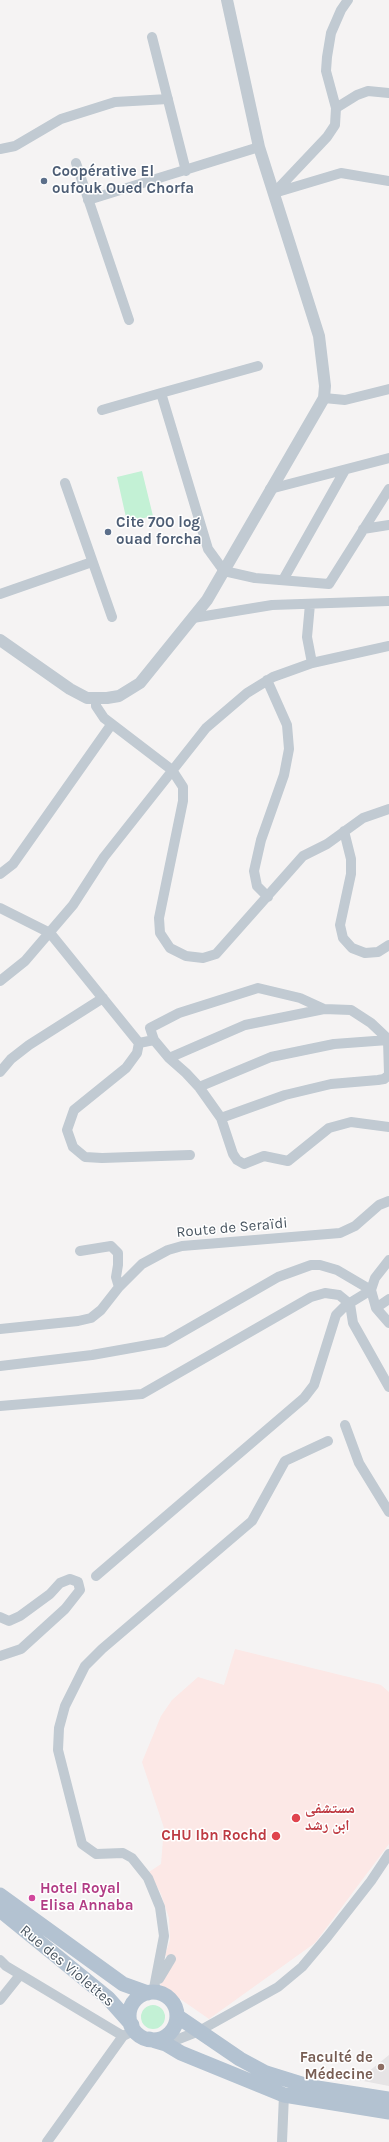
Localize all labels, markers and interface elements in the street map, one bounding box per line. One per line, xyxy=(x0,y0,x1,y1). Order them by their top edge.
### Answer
place label: Coopérative El oufouk Oued Chorfa xyxy=(52,163,194,198)
marker: Coopérative El oufouk Oued Chorfa xyxy=(39,176,49,186)
place label: Cite 700 log ouad forcha xyxy=(116,514,202,549)
marker: Cite 700 log ouad forcha xyxy=(103,527,113,537)
street label: Route de Seraïdi xyxy=(176,1214,288,1242)
place label: مستشفى ابن رشد xyxy=(305,1800,355,1835)
marker: مستشفى ابن رشد xyxy=(290,1812,302,1824)
place label: CHU Ibn Rochd xyxy=(161,1827,267,1845)
marker: CHU Ibn Rochd xyxy=(270,1830,282,1842)
place label: Hotel Royal Elisa Annaba xyxy=(40,1880,134,1915)
marker: Hotel Royal Elisa Annaba xyxy=(27,1893,37,1903)
street label: Rue des Violettes xyxy=(16,1921,118,2011)
place label: Faculté de Médecine xyxy=(300,2049,373,2084)
marker: Faculté de Médecine xyxy=(376,2062,386,2072)

